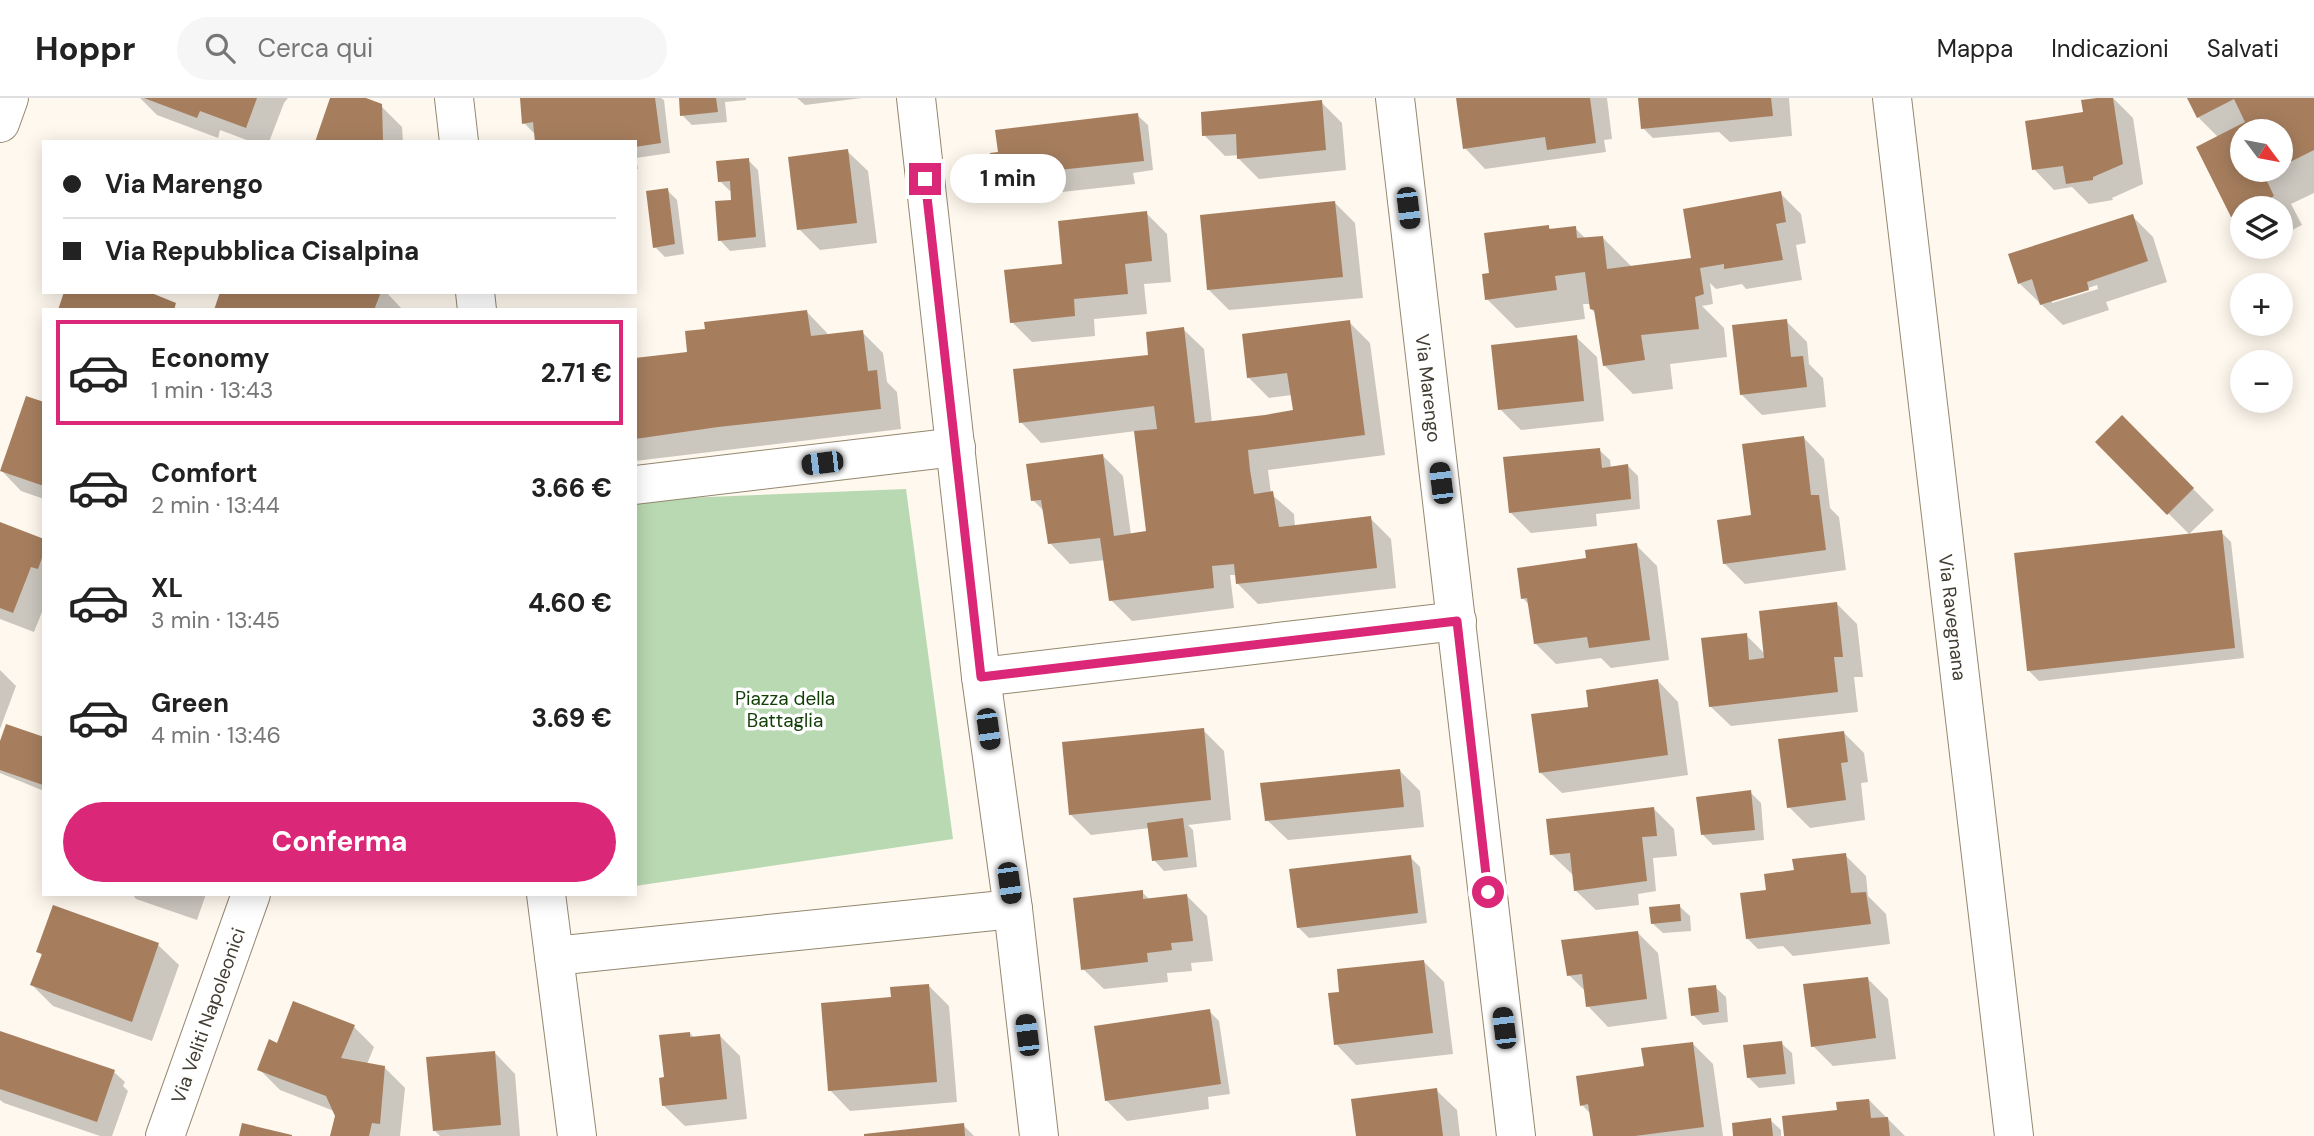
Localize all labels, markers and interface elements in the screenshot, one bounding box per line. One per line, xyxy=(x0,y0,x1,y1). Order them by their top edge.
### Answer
search box xyxy=(177,17,667,80)
text: Hoppr xyxy=(35,27,135,70)
icon: search xyxy=(201,29,239,67)
text: Cerca qui xyxy=(257,31,373,65)
text: Mappa xyxy=(1937,33,2013,64)
text: Indicazioni xyxy=(2051,33,2169,64)
text: Salvati xyxy=(2207,33,2279,64)
north arrow xyxy=(2230,119,2292,182)
map controls xyxy=(2230,119,2293,413)
callout: 1 min xyxy=(950,154,1065,204)
route end xyxy=(909,163,941,195)
text: 1 min xyxy=(980,163,1036,193)
text: Via Marengo xyxy=(105,167,263,201)
car xyxy=(1396,186,1421,230)
button: layers xyxy=(2230,196,2293,259)
text: Via Repubblica Cisalpina xyxy=(105,234,419,268)
button: + xyxy=(2230,273,2293,336)
street label: Via Marengo xyxy=(1410,333,1447,444)
icon: car xyxy=(67,341,130,404)
text: Economy xyxy=(151,341,269,375)
button: − xyxy=(2230,350,2293,413)
text: 2.71 € xyxy=(541,356,612,390)
text: 1 min · 13:43 xyxy=(151,375,273,405)
car xyxy=(800,450,845,476)
icon: car xyxy=(67,456,130,519)
text: Comfort xyxy=(151,456,257,490)
car xyxy=(1429,461,1454,505)
text: 3.66 € xyxy=(531,471,612,505)
text: 2 min · 13:44 xyxy=(151,490,280,520)
street label: Via Ravegnana xyxy=(1933,553,1972,682)
icon: car xyxy=(67,571,130,634)
text: XL xyxy=(151,571,183,605)
text: 4.60 € xyxy=(528,586,612,620)
text: 3 min · 13:45 xyxy=(151,605,280,635)
icon: car xyxy=(67,686,130,749)
text: Green xyxy=(151,686,229,720)
park label: Piazza della Battaglia xyxy=(735,686,835,733)
text: 3.69 € xyxy=(531,701,612,735)
car xyxy=(975,707,1002,751)
text: 4 min · 13:46 xyxy=(151,720,281,750)
button: Conferma xyxy=(63,802,616,882)
car xyxy=(996,861,1023,905)
route start xyxy=(1472,876,1504,908)
street label: Via Veliti Napoleonici xyxy=(166,924,251,1107)
car xyxy=(1492,1006,1517,1050)
car xyxy=(1015,1013,1040,1057)

